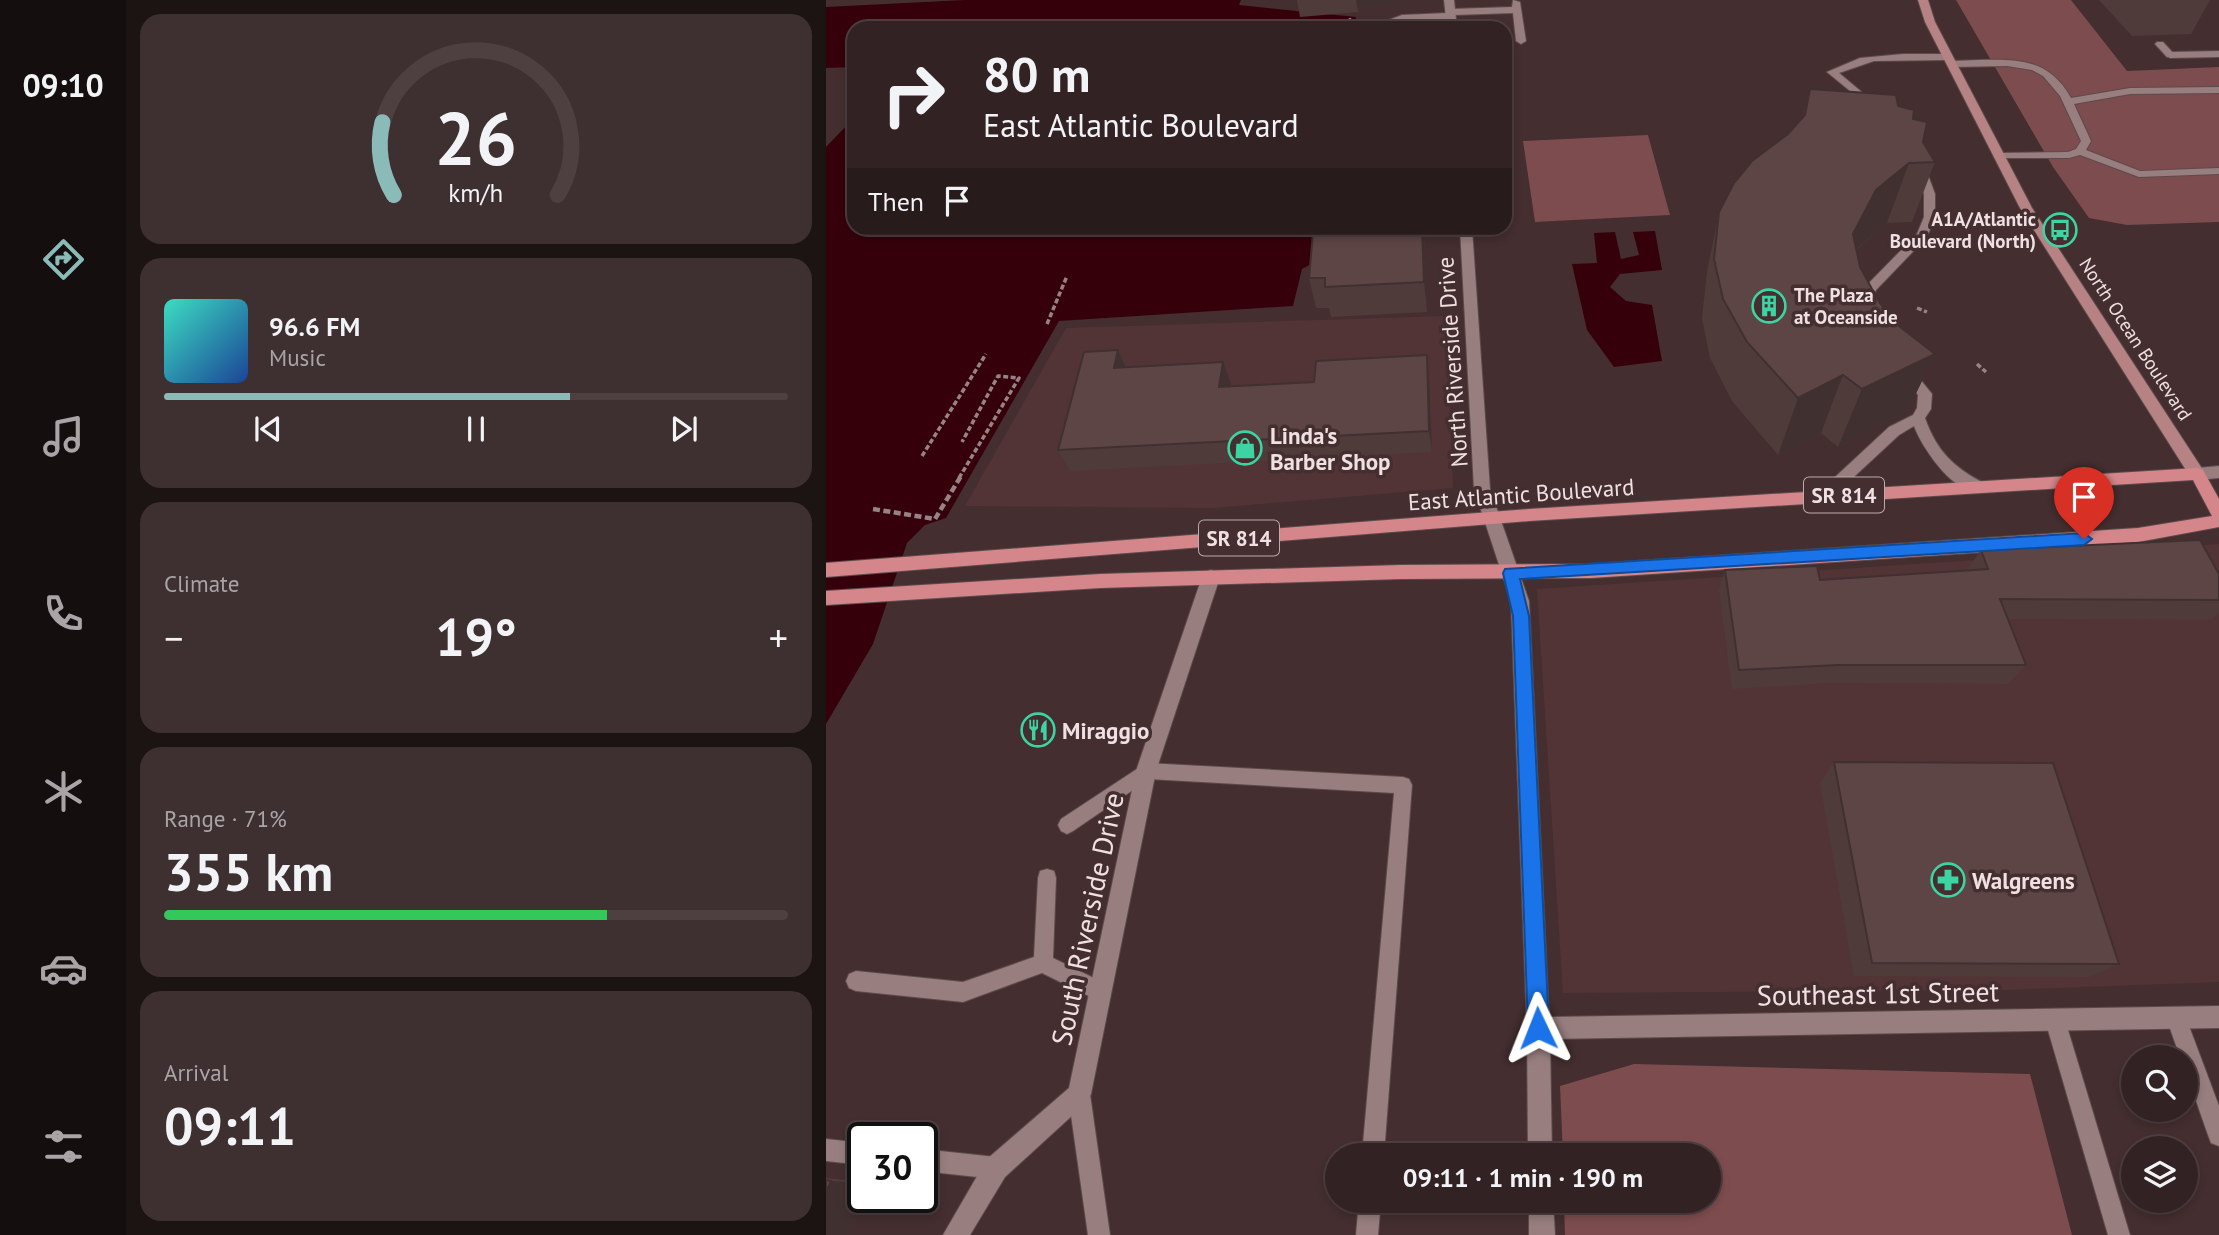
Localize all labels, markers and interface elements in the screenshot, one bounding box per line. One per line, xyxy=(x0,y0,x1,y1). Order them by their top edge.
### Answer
text: 80 m xyxy=(983,42,1090,106)
icon: right xyxy=(868,49,959,140)
text: 09:10 xyxy=(22,64,104,106)
text: 26 xyxy=(435,91,517,185)
text: East Atlantic Boulevard xyxy=(983,104,1299,146)
text: km/h xyxy=(449,177,503,209)
icon: arrive xyxy=(938,182,976,220)
text: Then xyxy=(868,185,924,218)
place label: A1A/Atlantic Boulevard (North) xyxy=(1890,207,2036,253)
bus stop icon: A1A/Atlantic Boulevard (North) xyxy=(2041,211,2079,249)
icon: directions xyxy=(39,235,88,284)
street label: North Ocean Boulevard xyxy=(2074,253,2198,425)
street label: North Riverside Drive xyxy=(1430,256,1474,468)
place label: The Plaza at Oceanside xyxy=(1794,283,1898,329)
building icon: The Plaza at Oceanside xyxy=(1750,287,1788,325)
text: 96.6 FM xyxy=(269,310,360,343)
text: Music xyxy=(269,343,326,372)
icon: previous xyxy=(249,410,287,448)
icon: pause xyxy=(457,410,495,448)
icon: next xyxy=(665,410,703,448)
icon: music xyxy=(39,412,88,461)
place label: Linda's Barber Shop xyxy=(1270,421,1390,476)
shop icon: Linda's Barber Shop xyxy=(1226,429,1264,467)
pin xyxy=(2054,467,2114,539)
street label: East Atlantic Boulevard xyxy=(1407,472,1635,516)
road number: SR 814 xyxy=(1804,477,1884,512)
icon: arrive xyxy=(2065,478,2103,516)
road number: SR 814 xyxy=(1199,520,1279,556)
text: Climate xyxy=(164,569,239,598)
icon: phone xyxy=(39,589,88,638)
text: 19° xyxy=(435,603,517,670)
text: − xyxy=(164,613,183,662)
text: + xyxy=(769,613,788,662)
restaurant icon: Miraggio xyxy=(1019,711,1057,749)
place label: Miraggio xyxy=(1062,716,1149,745)
icon: climate xyxy=(39,767,88,816)
street label: South Riverside Drive xyxy=(1042,789,1132,1049)
text: Range · 71% xyxy=(164,804,287,833)
text: 355 km xyxy=(164,838,333,905)
pharmacy icon: Walgreens xyxy=(1929,861,1967,899)
place label: Walgreens xyxy=(1972,866,2075,895)
icon: car xyxy=(39,944,88,993)
street label: Southeast 1st Street xyxy=(1757,972,2000,1014)
position arrow xyxy=(1501,991,1575,1065)
map controls xyxy=(2121,1045,2198,1213)
button: search xyxy=(2121,1045,2198,1122)
text: Arrival xyxy=(164,1058,228,1087)
text: 09:11 xyxy=(164,1092,296,1159)
icon: filters xyxy=(39,1122,88,1171)
speed limit sign: 30 xyxy=(847,1122,938,1213)
button: layers xyxy=(2121,1136,2198,1213)
text: 09:11 · 1 min · 190 m xyxy=(1403,1161,1643,1194)

